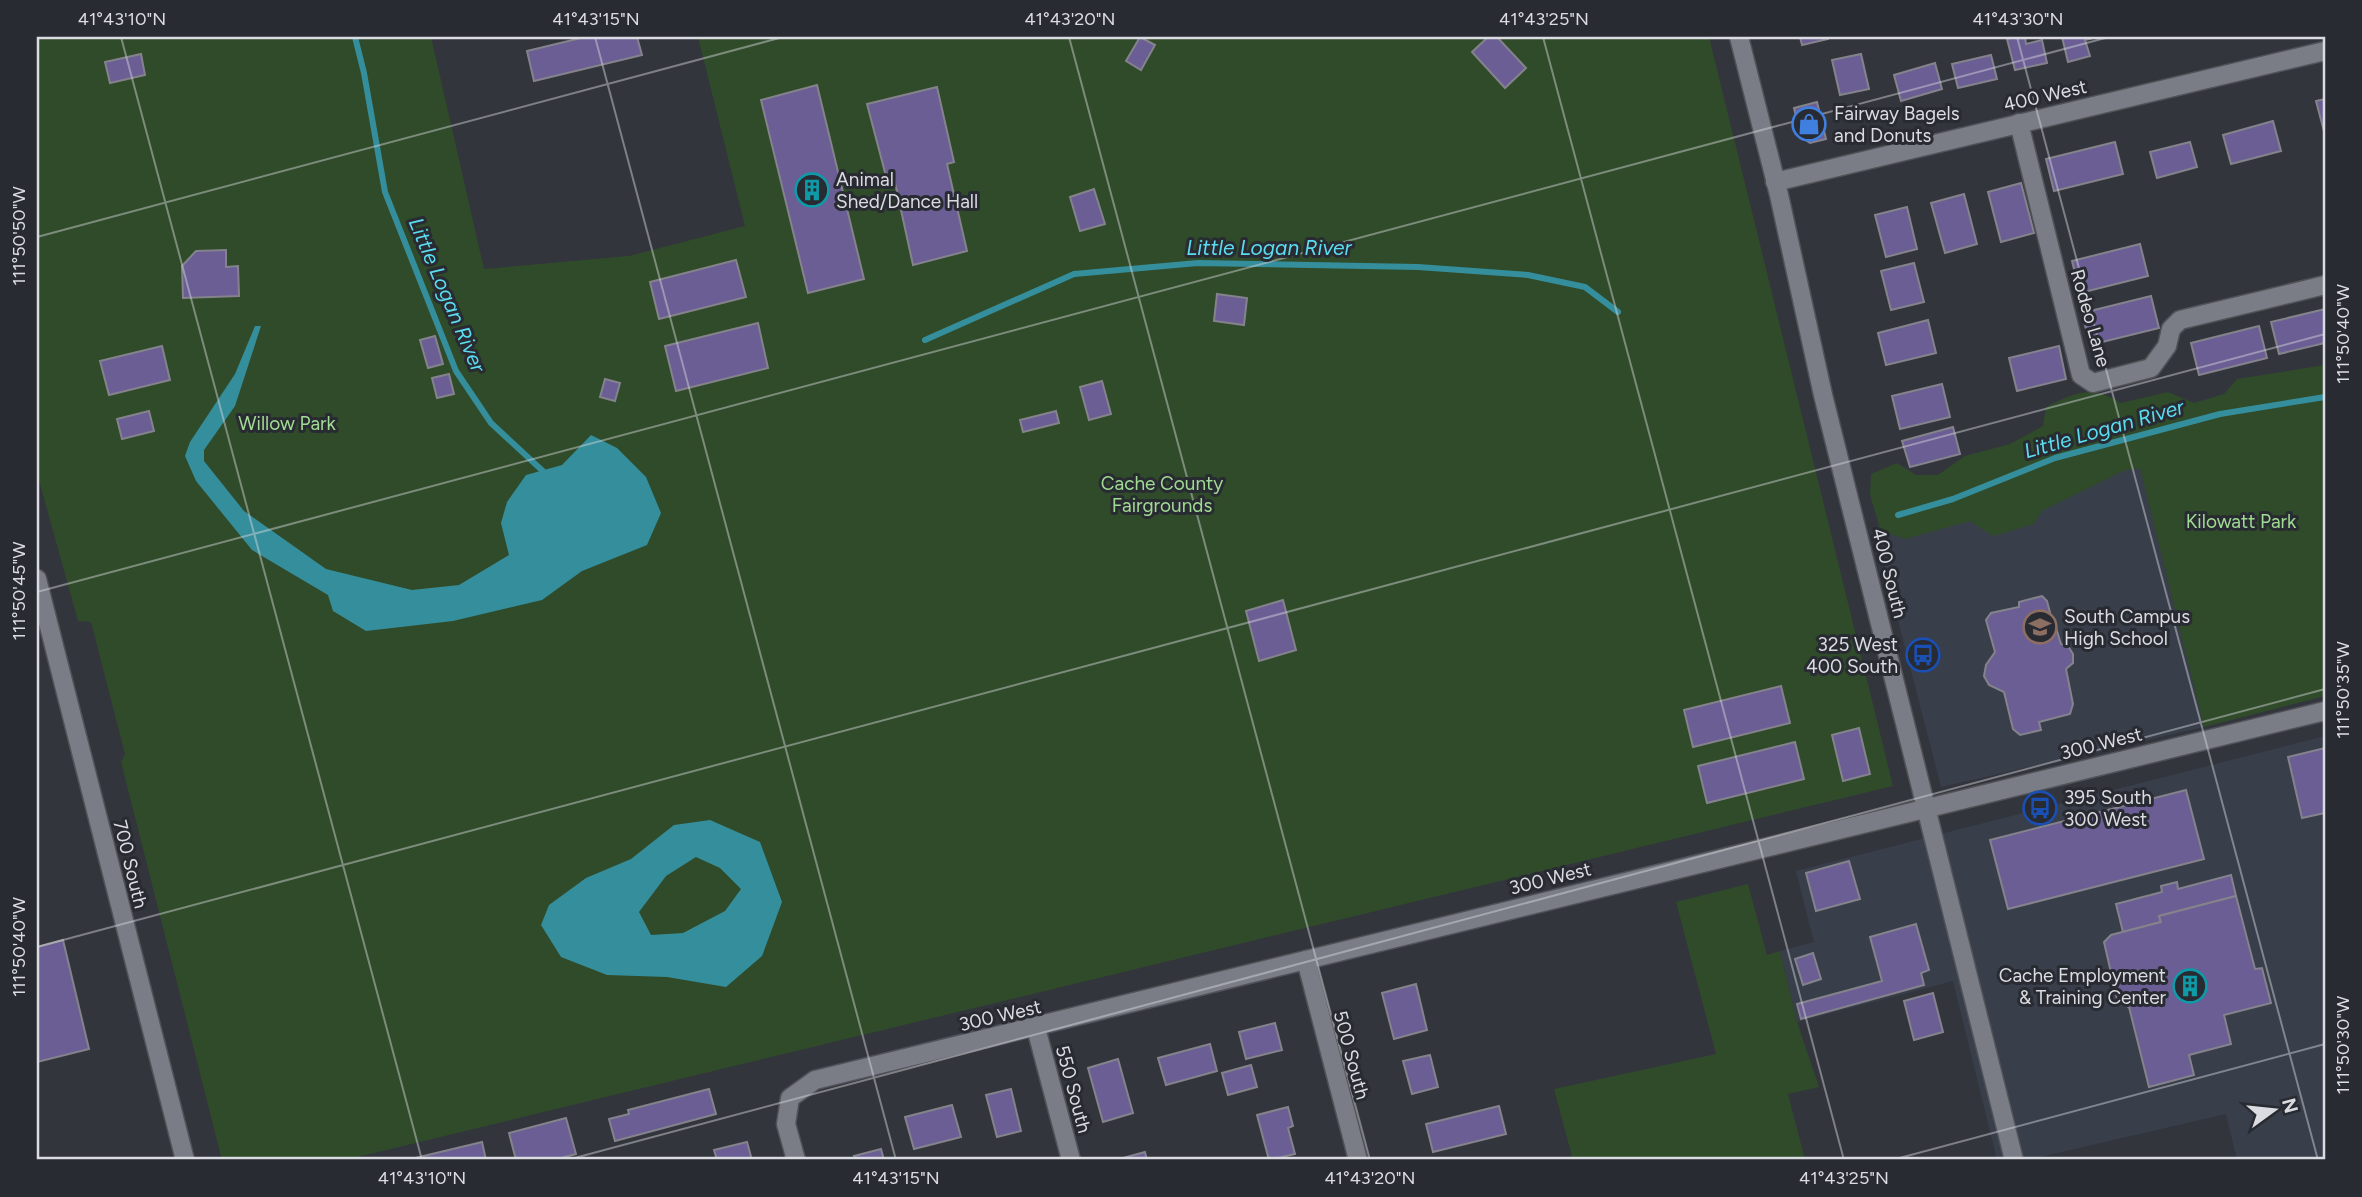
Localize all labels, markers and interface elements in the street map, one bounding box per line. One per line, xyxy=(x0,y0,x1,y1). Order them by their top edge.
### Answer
text: 41°43'10"N xyxy=(78,8,166,30)
text: 41°43'15"N xyxy=(552,8,640,30)
text: 41°43'20"N xyxy=(1024,8,1116,30)
text: 41°43'25"N xyxy=(1499,8,1589,30)
text: 41°43'30"N xyxy=(1973,8,2063,30)
street label: 400 West xyxy=(2001,75,2089,116)
place label: Fairway Bagels and Donuts xyxy=(1834,102,1960,147)
shop icon: Fairway Bagels and Donuts xyxy=(1790,105,1828,143)
place label: Animal Shed/Dance Hall xyxy=(836,168,978,213)
building icon: Animal Shed/Dance Hall xyxy=(793,171,831,209)
text: 111°50'50"W xyxy=(8,186,30,286)
water label: Little Logan River xyxy=(404,214,492,377)
water label: Little Logan River xyxy=(1186,235,1353,260)
street label: Rodeo Lane xyxy=(2066,267,2115,370)
text: 111°50'40"W xyxy=(2332,283,2354,384)
water label: Little Logan River xyxy=(2021,393,2188,463)
park label: Willow Park xyxy=(238,412,337,435)
park label: Cache County Fairgrounds xyxy=(1101,472,1223,517)
park label: Kilowatt Park xyxy=(2186,510,2297,533)
street label: 400 South xyxy=(1867,526,1912,621)
text: 111°50'45"W xyxy=(8,541,30,641)
place label: South Campus High School xyxy=(2064,605,2190,650)
school or university icon: South Campus High School xyxy=(2021,608,2059,646)
place label: 325 West 400 South xyxy=(1806,633,1898,678)
bus stop icon: 325 West 400 South xyxy=(1904,636,1942,674)
text: 111°50'35"W xyxy=(2332,640,2354,739)
street label: 300 West xyxy=(2058,722,2144,765)
place label: 395 South 300 West xyxy=(2064,786,2152,831)
bus stop icon: 395 South 300 West xyxy=(2021,789,2059,827)
street label: 700 South xyxy=(108,818,153,911)
street label: 300 West xyxy=(1507,857,1593,900)
text: 111°50'40"W xyxy=(8,896,30,997)
place label: Cache Employment & Training Center xyxy=(1999,964,2167,1009)
building icon: Cache Employment & Training Center xyxy=(2171,967,2209,1005)
street label: 300 West xyxy=(957,995,1043,1036)
text: 111°50'30"W xyxy=(2332,995,2354,1094)
street label: 500 South xyxy=(1329,1008,1374,1102)
street label: 550 South xyxy=(1051,1043,1096,1135)
north arrow xyxy=(2240,1074,2310,1144)
text: N xyxy=(2277,1096,2303,1116)
text: 41°43'10"N xyxy=(378,1167,466,1189)
text: 41°43'15"N xyxy=(852,1167,940,1189)
text: 41°43'20"N xyxy=(1324,1167,1416,1189)
text: 41°43'25"N xyxy=(1799,1167,1889,1189)

